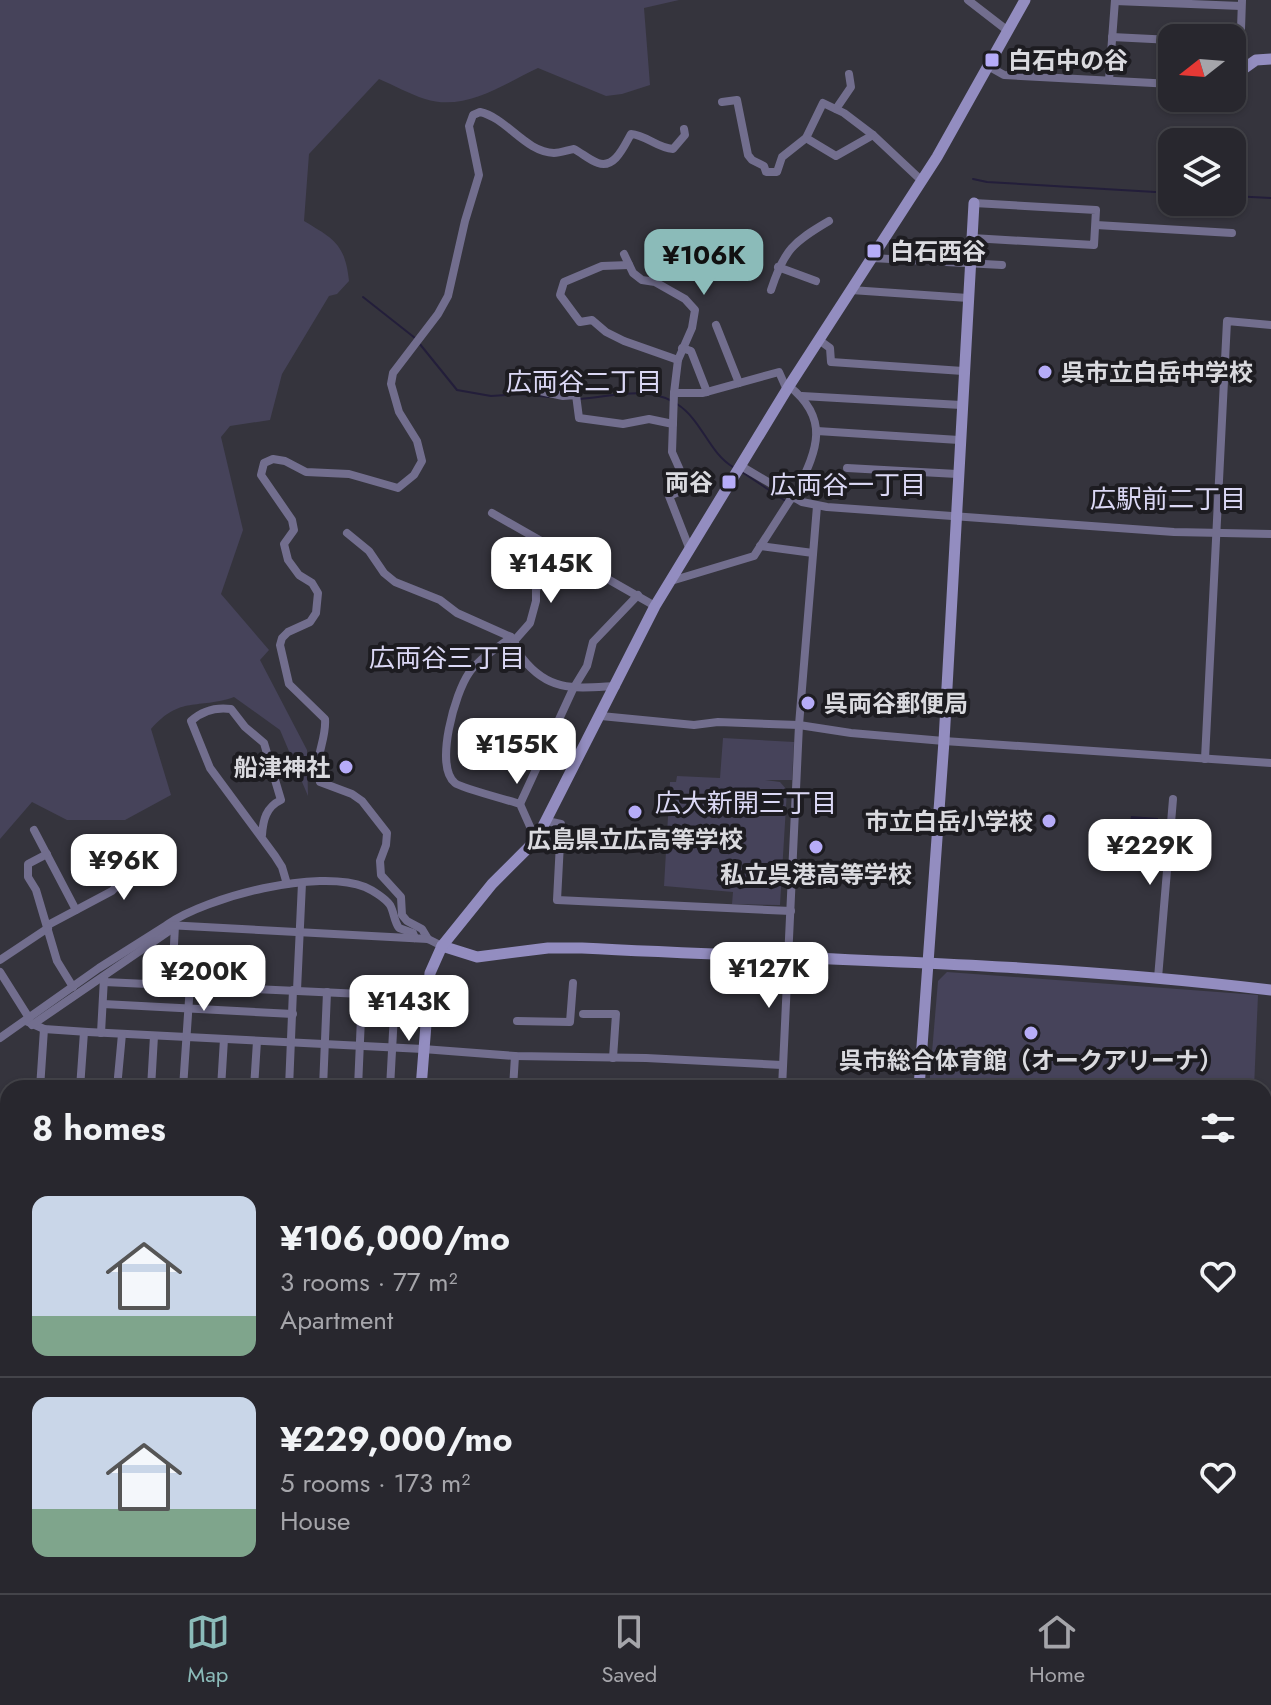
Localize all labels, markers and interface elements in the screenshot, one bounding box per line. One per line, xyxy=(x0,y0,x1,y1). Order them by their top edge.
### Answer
north arrow xyxy=(1158,24,1246,112)
map controls xyxy=(1158,24,1246,216)
place label: 白石中の谷 xyxy=(1008,43,1128,78)
marker: 白石中の谷 xyxy=(983,51,1001,69)
button: layers xyxy=(1158,128,1246,216)
pin: ¥106K xyxy=(648,229,760,297)
place label: 白石西谷 xyxy=(890,234,986,269)
text: ¥106K xyxy=(662,236,746,274)
marker: 白石西谷 xyxy=(865,242,883,260)
place label: 呉市立白岳中学校 xyxy=(1061,355,1253,390)
district label: 広両谷二丁目 xyxy=(506,363,662,401)
marker: 呉市立白岳中学校 xyxy=(1036,363,1054,381)
place label: 両谷 xyxy=(665,465,713,500)
district label: 広両谷一丁目 xyxy=(770,466,926,504)
marker: 両谷 xyxy=(720,473,738,491)
district label: 広駅前二丁目 xyxy=(1090,480,1246,518)
pin: ¥145K xyxy=(495,537,607,605)
text: ¥145K xyxy=(509,544,593,582)
district label: 広両谷三丁目 xyxy=(369,639,525,677)
place label: 呉両谷郵便局 xyxy=(824,686,968,721)
marker: 呉両谷郵便局 xyxy=(799,694,817,712)
pin: ¥155K xyxy=(461,718,573,786)
text: ¥155K xyxy=(476,725,558,763)
place label: 船津神社 xyxy=(234,750,330,785)
marker: 船津神社 xyxy=(337,758,355,776)
district label: 広大新開三丁目 xyxy=(655,784,837,822)
marker: 広島県立広高等学校 xyxy=(626,803,644,821)
place label: 市立白岳小学校 xyxy=(865,804,1033,839)
marker: 市立白岳小学校 xyxy=(1040,812,1058,830)
pin: ¥229K xyxy=(1094,819,1206,887)
place label: 広島県立広高等学校 xyxy=(527,822,743,857)
text: ¥229K xyxy=(1106,826,1194,864)
pin: ¥96K xyxy=(77,834,171,902)
marker: 私立呉港高等学校 xyxy=(807,838,825,856)
text: ¥96K xyxy=(89,841,159,879)
place label: 私立呉港高等学校 xyxy=(720,857,912,892)
pin: ¥127K xyxy=(713,942,825,1010)
pin: ¥200K xyxy=(148,945,260,1013)
text: ¥127K xyxy=(728,949,810,987)
text: ¥200K xyxy=(160,952,248,990)
pin: ¥143K xyxy=(353,975,465,1043)
text: ¥143K xyxy=(367,982,451,1020)
marker: 呉市総合体育館（オークアリーナ） xyxy=(1022,1024,1040,1042)
place label: 呉市総合体育館（オークアリーナ） xyxy=(839,1043,1223,1078)
text: 8 homes xyxy=(32,1104,166,1153)
icon: filters xyxy=(1196,1106,1240,1150)
text: ¥106,000/mo xyxy=(280,1214,510,1263)
icon: home xyxy=(96,1228,192,1324)
icon: heart xyxy=(1196,1254,1240,1298)
text: 3 rooms · 77 m² xyxy=(280,1263,457,1301)
text: Apartment xyxy=(280,1301,393,1339)
text: ¥229,000/mo xyxy=(280,1415,513,1464)
icon: home xyxy=(96,1429,192,1525)
icon: heart xyxy=(1196,1455,1240,1499)
text: 5 rooms · 173 m² xyxy=(280,1464,470,1502)
text: House xyxy=(280,1502,350,1540)
tab: Map xyxy=(186,1610,230,1690)
tab: Saved xyxy=(602,1610,657,1690)
tab: Home xyxy=(1029,1610,1085,1690)

